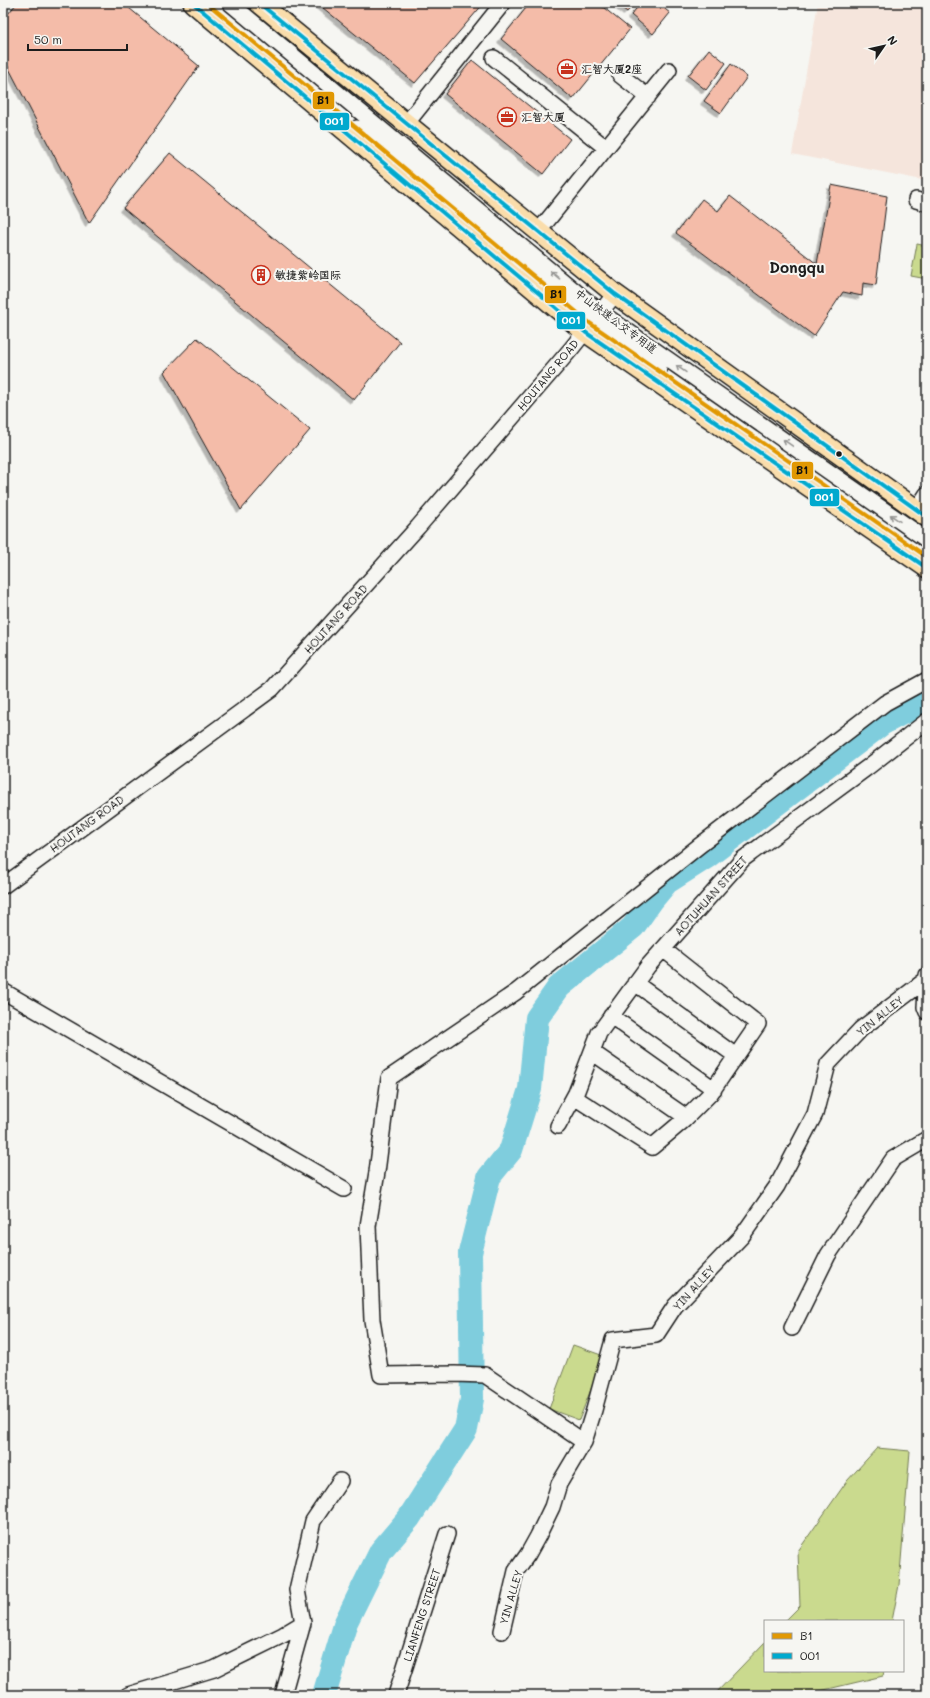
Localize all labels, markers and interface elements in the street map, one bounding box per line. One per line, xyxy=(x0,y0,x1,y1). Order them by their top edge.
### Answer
scale bar xyxy=(28,26,127,52)
north arrow xyxy=(864,26,904,66)
text: 50 m xyxy=(34,31,62,47)
text: N xyxy=(884,32,901,48)
office icon: 汇智大厦2座 xyxy=(556,58,578,80)
place label: 汇智大厦2座 xyxy=(581,61,642,76)
line badge: B1 xyxy=(312,91,335,110)
text: B1 xyxy=(317,92,329,107)
office icon: 汇智大厦 xyxy=(496,106,518,128)
place label: 汇智大厦 xyxy=(521,109,565,124)
line badge: 001 xyxy=(319,112,350,131)
text: 001 xyxy=(324,113,344,128)
district label: Dongqu xyxy=(769,257,825,277)
building icon: 敏捷紫岭国际 xyxy=(250,264,272,286)
place label: 敏捷紫岭国际 xyxy=(275,267,341,282)
one-way arrow xyxy=(550,270,560,279)
line badge: B1 xyxy=(544,285,567,304)
street label: 中山快速公交专用道 xyxy=(572,285,660,356)
text: B1 xyxy=(550,286,562,301)
line badge: 001 xyxy=(556,311,586,330)
text: 001 xyxy=(561,312,581,327)
street label: HOUTANG ROAD xyxy=(513,336,582,413)
one-way arrow xyxy=(676,365,687,373)
one-way arrow xyxy=(783,439,794,447)
unlabelled marker xyxy=(834,449,844,459)
line badge: B1 xyxy=(791,461,814,480)
text: B1 xyxy=(796,462,808,477)
line badge: 001 xyxy=(809,488,840,507)
text: 001 xyxy=(814,489,834,504)
one-way arrow xyxy=(890,514,901,522)
street label: HOUTANG ROAD xyxy=(300,581,371,657)
street label: HOUTANG ROAD xyxy=(47,792,127,856)
street label: AOTUHUAN STREET xyxy=(671,853,750,939)
street label: YIN ALLEY xyxy=(853,992,906,1039)
street label: YIN ALLEY xyxy=(669,1262,718,1314)
street label: LIANFENG STREET xyxy=(399,1567,444,1663)
street label: YIN ALLEY xyxy=(496,1568,525,1626)
legend xyxy=(764,1620,904,1672)
text: B1 xyxy=(800,1627,813,1643)
text: 001 xyxy=(800,1647,820,1663)

